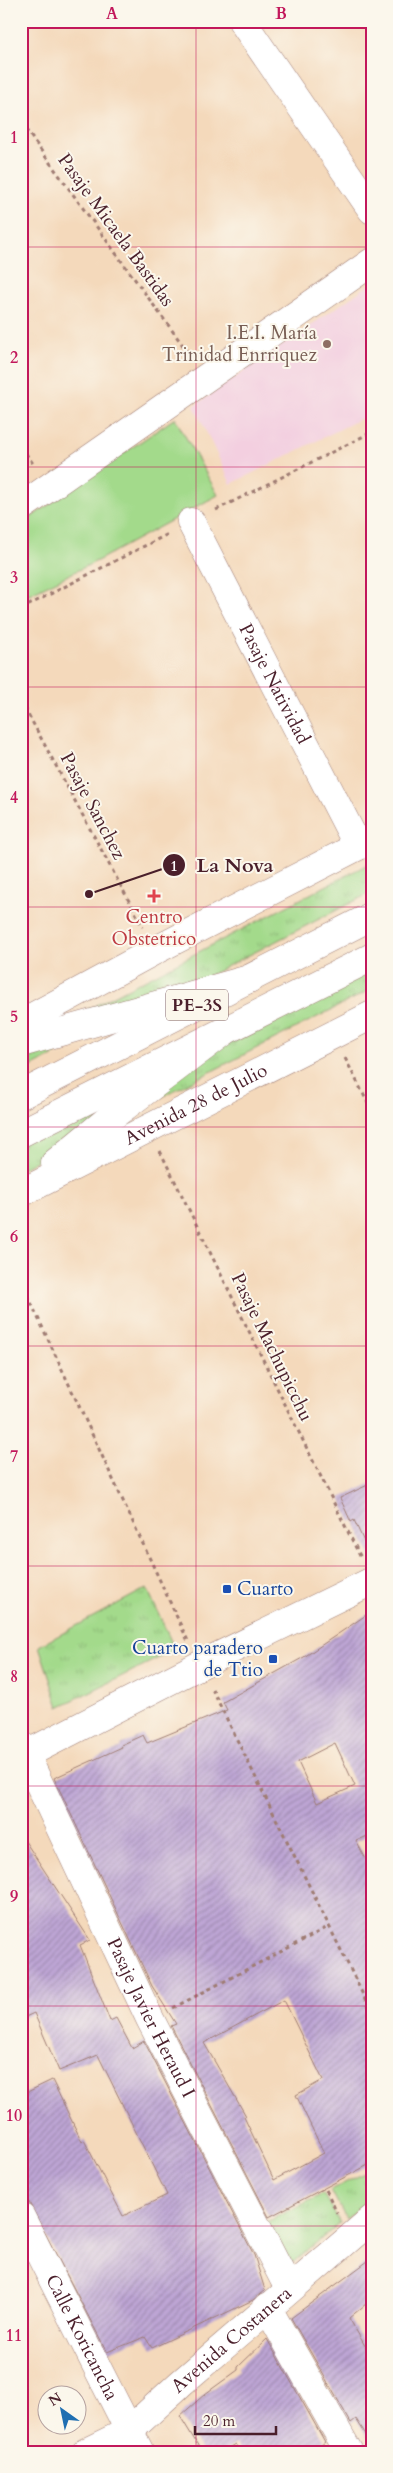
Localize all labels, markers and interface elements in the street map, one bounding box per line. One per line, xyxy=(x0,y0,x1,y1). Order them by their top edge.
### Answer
text: A xyxy=(106,3,118,25)
text: B xyxy=(275,3,287,25)
text: 1 xyxy=(10,127,18,149)
street label: Pasaje Micaela Bastidas xyxy=(52,148,180,312)
place label: I.E.I. María Trinidad Enrriquez xyxy=(162,320,317,368)
marker: I.E.I. María Trinidad Enrriquez xyxy=(321,338,333,350)
text: 2 xyxy=(10,347,18,369)
text: 3 xyxy=(10,567,18,589)
street label: Pasaje Natividad xyxy=(233,619,316,749)
street label: Pasaje Sanchez xyxy=(54,748,132,865)
text: 4 xyxy=(10,787,18,809)
callout: La Nova xyxy=(162,848,283,883)
text: La Nova xyxy=(197,852,274,879)
text: 1 xyxy=(170,856,178,876)
marker: Centro Obstetrico xyxy=(147,889,161,903)
place label: Centro Obstetrico xyxy=(112,904,196,952)
road number: PE-3S xyxy=(166,990,228,1020)
text: 5 xyxy=(10,1006,18,1028)
street label: Avenida 28 de Julio xyxy=(120,1057,272,1151)
text: 6 xyxy=(10,1226,18,1248)
street label: Pasaje Machupicchu xyxy=(225,1268,319,1426)
text: 7 xyxy=(10,1446,18,1468)
place label: Cuarto xyxy=(237,1576,293,1602)
marker: Cuarto xyxy=(221,1583,233,1595)
place label: Cuarto paradero de Ttio xyxy=(132,1635,263,1683)
marker: Cuarto paradero de Ttio xyxy=(267,1653,279,1665)
text: 8 xyxy=(10,1666,18,1688)
text: 9 xyxy=(10,1886,18,1908)
street label: Pasaje Javier Heraud I xyxy=(101,1933,201,2102)
text: 10 xyxy=(6,2105,22,2127)
street label: Calle Koricancha xyxy=(39,2270,125,2405)
street label: Avenida Costanera xyxy=(165,2281,297,2399)
text: 11 xyxy=(6,2325,22,2347)
north arrow xyxy=(38,2386,88,2436)
text: N xyxy=(45,2388,65,2411)
scale bar xyxy=(195,2403,277,2435)
text: 20 m xyxy=(203,2411,235,2431)

